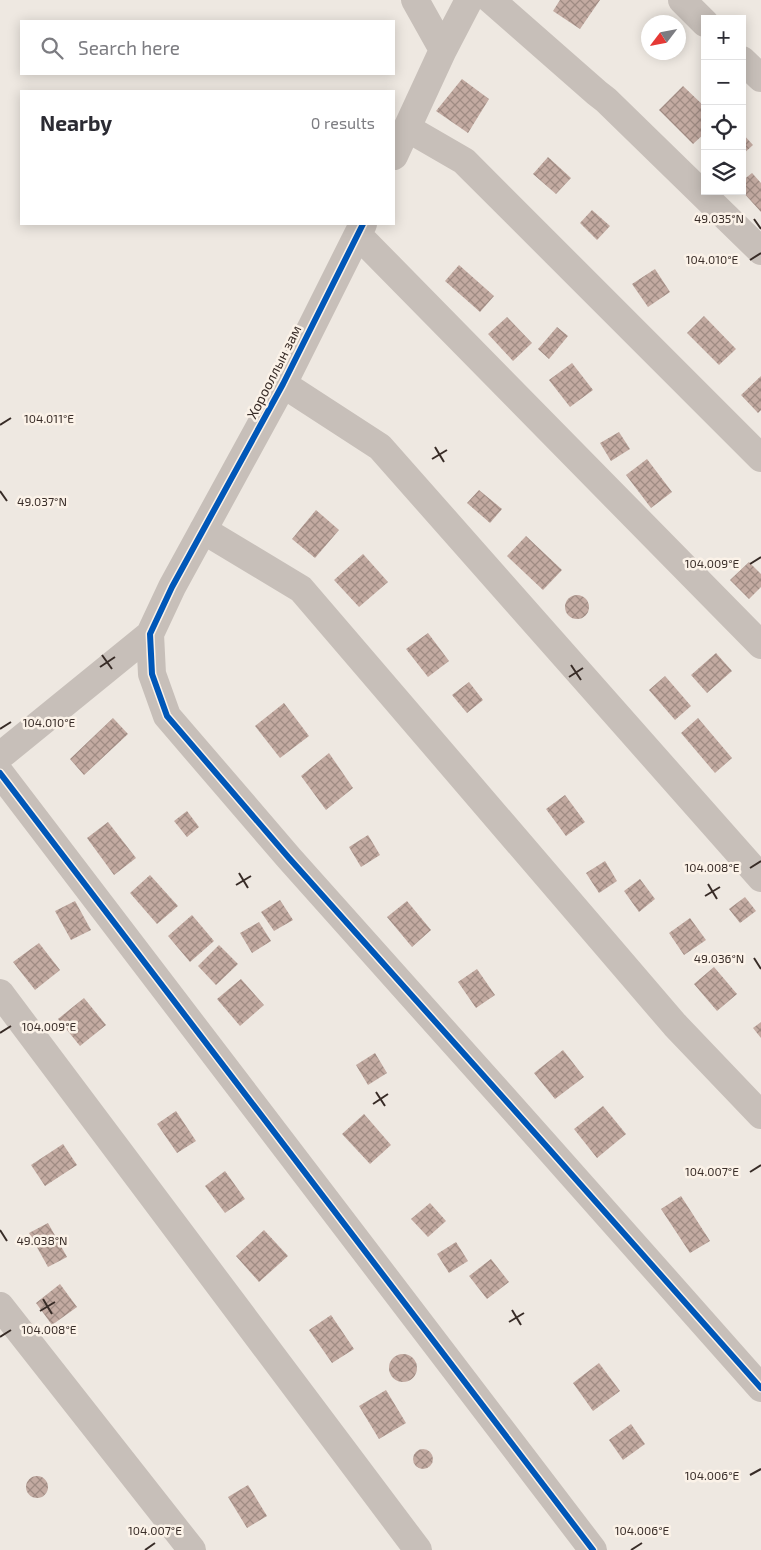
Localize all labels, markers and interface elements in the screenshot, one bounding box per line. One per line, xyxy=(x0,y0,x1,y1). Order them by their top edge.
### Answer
north arrow xyxy=(641,15,686,60)
map controls xyxy=(701,15,746,195)
button: + xyxy=(701,15,746,60)
search box xyxy=(20,20,395,75)
icon: search xyxy=(38,34,66,62)
text: Search here xyxy=(78,36,180,59)
button: − xyxy=(701,60,746,105)
button: locate xyxy=(701,105,746,150)
text: Nearby xyxy=(40,110,112,135)
text: 0 results xyxy=(311,113,375,132)
button: layers xyxy=(701,150,746,195)
text: 49.035°N xyxy=(694,211,744,225)
text: 104.010°E xyxy=(686,252,739,266)
street label: Хорооллын зам xyxy=(243,322,304,421)
text: 104.011°E xyxy=(24,411,74,425)
text: 49.037°N xyxy=(17,494,67,508)
text: 104.009°E xyxy=(685,556,740,570)
text: 104.010°E xyxy=(23,715,76,729)
text: 104.008°E xyxy=(685,860,740,874)
text: 49.036°N xyxy=(694,951,744,965)
text: 104.009°E xyxy=(22,1019,77,1033)
text: 104.007°E xyxy=(685,1164,739,1178)
text: 49.038°N xyxy=(16,1233,68,1247)
text: 104.008°E xyxy=(22,1322,77,1336)
text: 104.006°E xyxy=(685,1468,740,1482)
text: 104.007°E xyxy=(128,1523,182,1537)
text: 104.006°E xyxy=(615,1523,670,1537)

